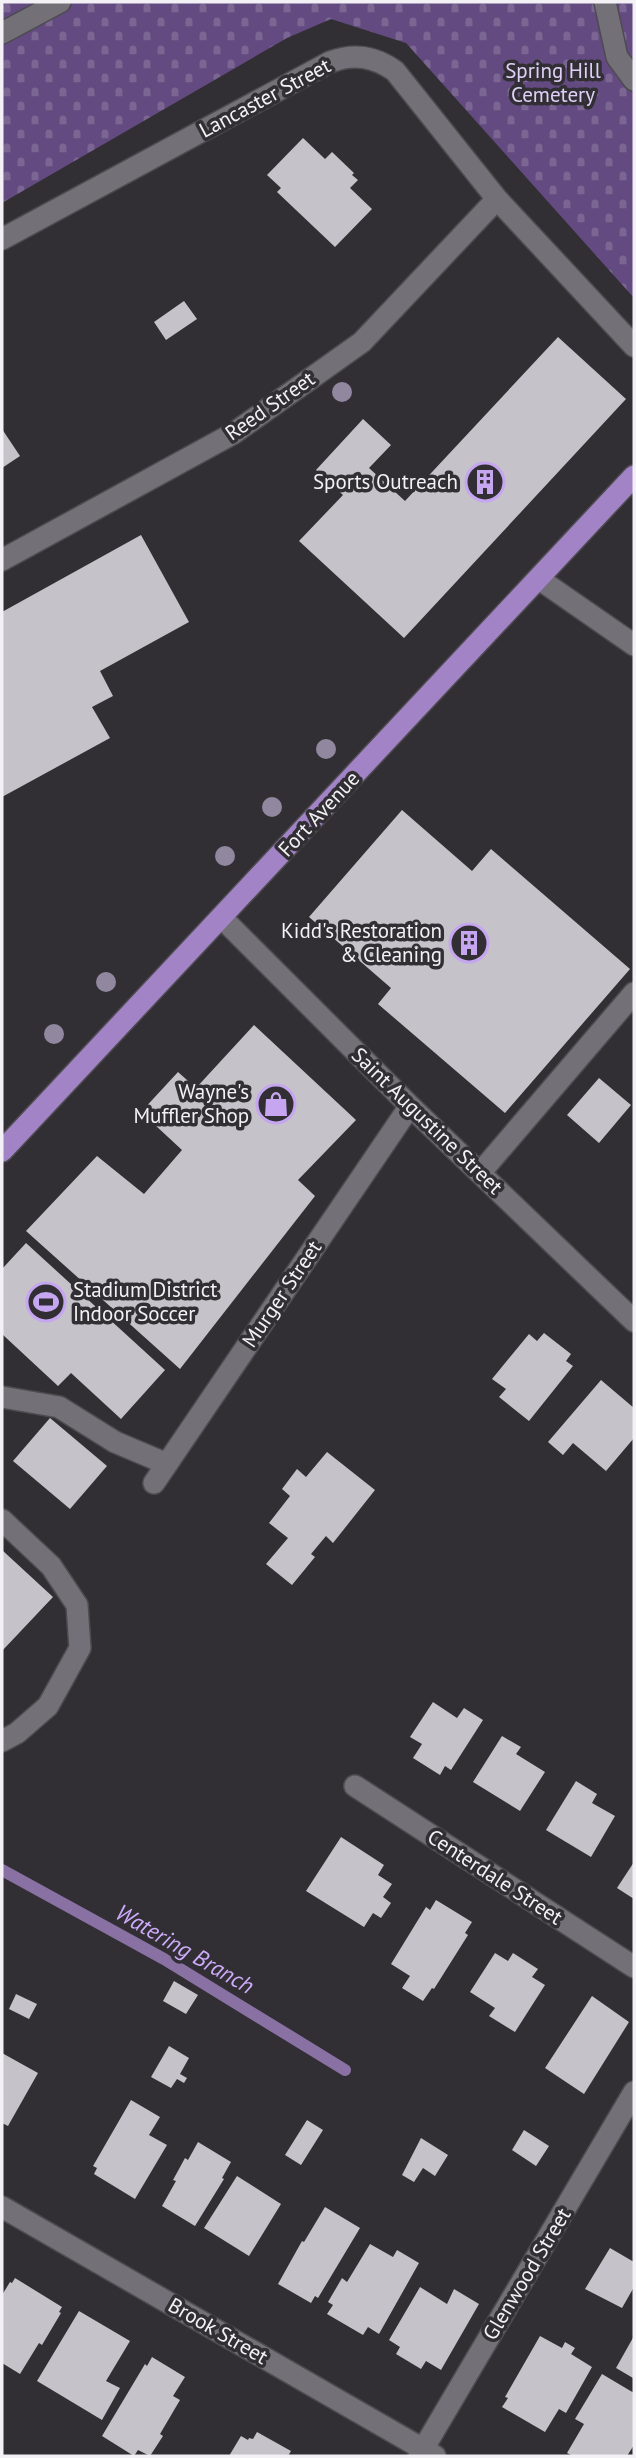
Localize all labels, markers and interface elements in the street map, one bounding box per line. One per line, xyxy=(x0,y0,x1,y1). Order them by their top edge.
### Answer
street label: Lancaster Street xyxy=(194,52,335,144)
park label: Spring Hill Cemetery xyxy=(505,57,601,108)
street label: Reed Street xyxy=(220,365,320,446)
building icon: Sports Outreach xyxy=(464,461,506,503)
place label: Sports Outreach xyxy=(313,468,458,495)
street label: Fort Avenue xyxy=(272,765,365,862)
place label: Kidd's Restoration & Cleaning xyxy=(281,917,442,968)
building icon: Kidd's Restoration & Cleaning xyxy=(448,922,490,964)
street label: Saint Augustine Street xyxy=(346,1041,509,1200)
place label: Wayne's Muffler Shop xyxy=(133,1078,249,1129)
shop icon: Wayne's Muffler Shop xyxy=(255,1083,297,1125)
street label: Murger Street xyxy=(236,1235,327,1352)
place label: Stadium District Indoor Soccer xyxy=(73,1276,217,1327)
sports icon: Stadium District Indoor Soccer xyxy=(25,1281,67,1323)
street label: Centerdale Street xyxy=(423,1823,568,1930)
water label: Watering Branch xyxy=(111,1897,260,2000)
street label: Glenwood Street xyxy=(477,2203,577,2345)
street label: Brook Street xyxy=(164,2291,273,2370)

